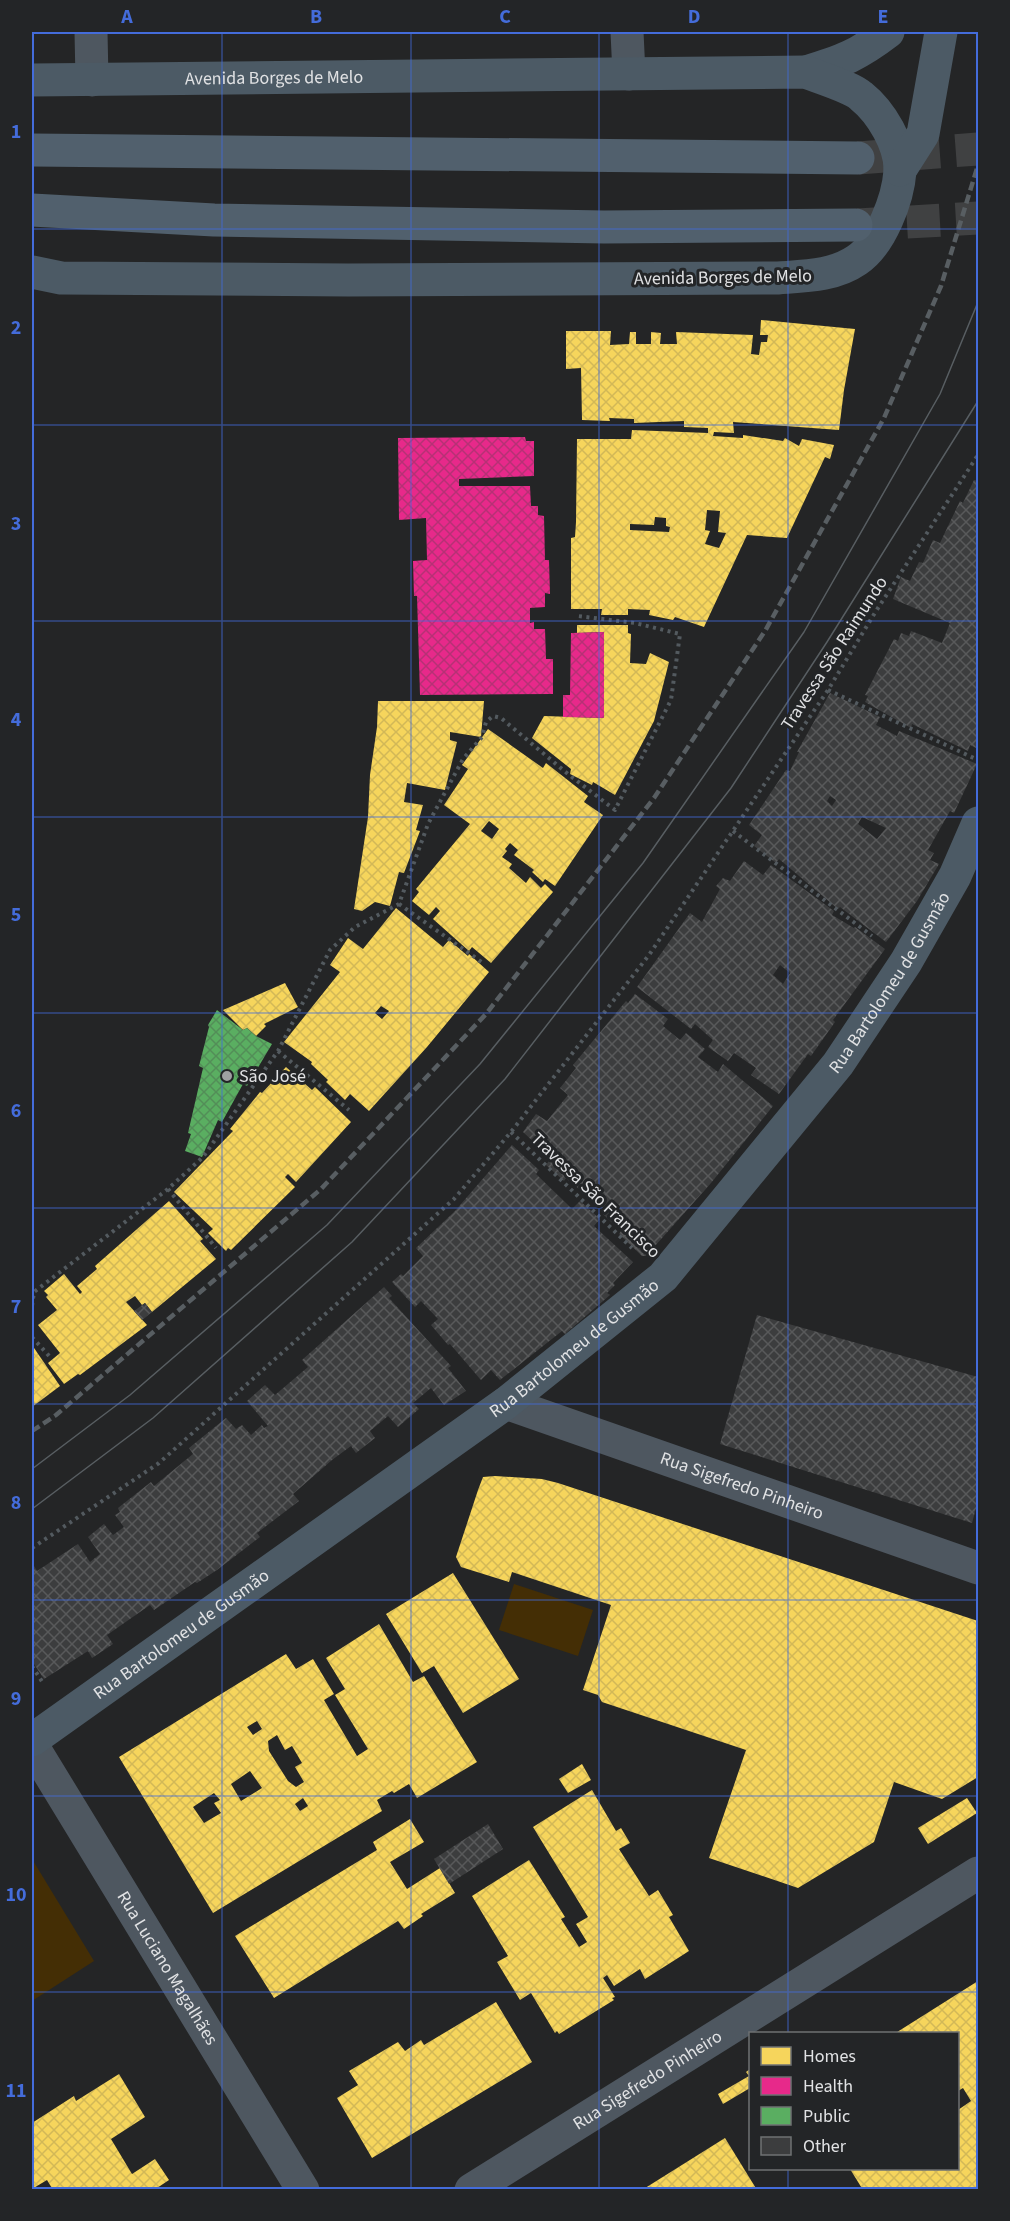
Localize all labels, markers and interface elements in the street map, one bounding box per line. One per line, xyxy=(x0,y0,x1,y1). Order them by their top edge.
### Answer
text: A xyxy=(120,3,133,31)
text: B xyxy=(310,3,322,31)
text: C xyxy=(499,3,511,31)
text: D xyxy=(688,3,700,31)
text: E xyxy=(878,3,888,31)
street label: Avenida Borges de Melo xyxy=(185,65,363,91)
text: 1 xyxy=(11,118,21,146)
street label: Avenida Borges de Melo xyxy=(634,263,812,292)
text: 2 xyxy=(11,314,21,342)
text: 3 xyxy=(11,510,21,538)
street label: Travessa São Raimundo xyxy=(775,572,894,735)
text: 4 xyxy=(11,706,22,734)
street label: Rua Bartolomeu de Gusmão xyxy=(823,887,956,1079)
text: 5 xyxy=(11,901,21,929)
place label: São José xyxy=(239,1064,306,1089)
marker: São José xyxy=(220,1069,234,1083)
text: 6 xyxy=(11,1097,21,1125)
street label: Travessa São Francisco xyxy=(525,1127,666,1264)
street label: Rua Bartolomeu de Gusmão xyxy=(484,1273,664,1424)
text: 7 xyxy=(11,1293,21,1321)
street label: Rua Sigefredo Pinheiro xyxy=(657,1446,827,1526)
text: 8 xyxy=(11,1489,21,1517)
street label: Rua Bartolomeu de Gusmão xyxy=(88,1563,275,1706)
text: 9 xyxy=(11,1685,21,1713)
text: 10 xyxy=(5,1881,27,1909)
street label: Rua Luciano Magalhães xyxy=(111,1886,224,2050)
street label: Rua Sigefredo Pinheiro xyxy=(568,2024,727,2136)
legend xyxy=(749,2032,959,2170)
text: Homes xyxy=(803,2044,856,2069)
text: Health xyxy=(803,2074,853,2099)
text: 11 xyxy=(5,2077,27,2105)
text: Public xyxy=(803,2104,850,2129)
text: Other xyxy=(803,2134,847,2159)

